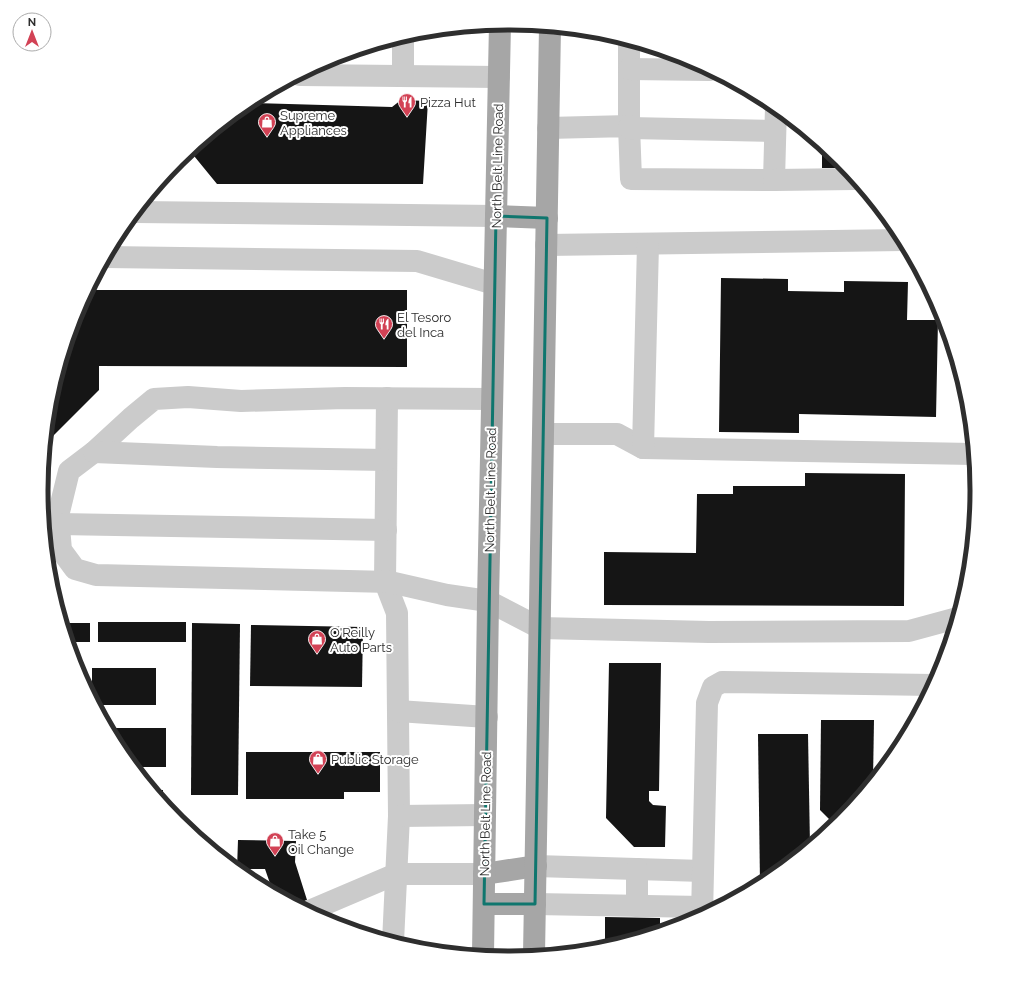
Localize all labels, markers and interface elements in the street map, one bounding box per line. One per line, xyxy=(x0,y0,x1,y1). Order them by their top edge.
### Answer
north arrow xyxy=(12,12,52,52)
text: N xyxy=(28,16,36,29)
restaurant icon: Pizza Hut xyxy=(397,92,417,117)
place label: Pizza Hut xyxy=(420,95,476,110)
street label: North Belt Line Road xyxy=(489,103,506,229)
place label: Supreme Appliances xyxy=(280,108,347,138)
shop icon: Supreme Appliances xyxy=(257,112,277,137)
place label: El Tesoro del Inca xyxy=(397,310,451,340)
restaurant icon: El Tesoro del Inca xyxy=(374,314,394,339)
street label: North Belt Line Road xyxy=(482,427,499,553)
place label: O'Reilly Auto Parts xyxy=(330,625,392,655)
shop icon: O'Reilly Auto Parts xyxy=(307,629,327,654)
shop icon: Public Storage xyxy=(308,749,328,774)
street label: North Belt Line Road xyxy=(477,751,494,877)
place label: Public Storage xyxy=(331,752,419,767)
place label: Take 5 Oil Change xyxy=(288,827,354,857)
shop icon: Take 5 Oil Change xyxy=(265,831,285,856)

